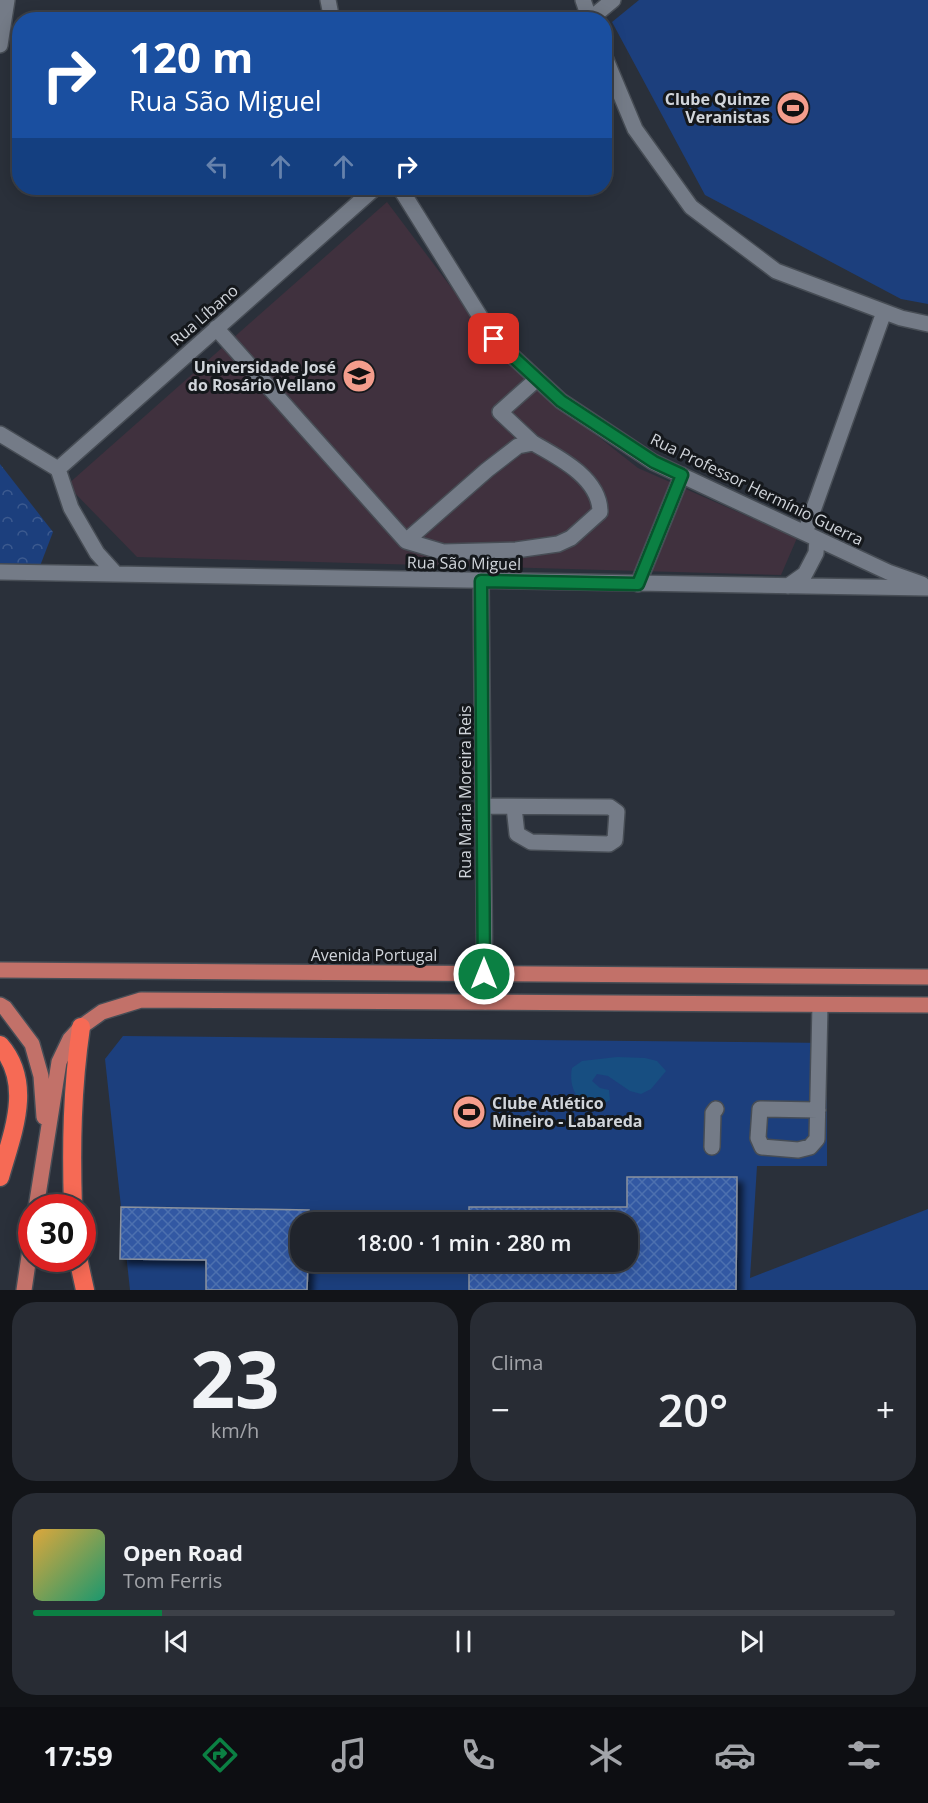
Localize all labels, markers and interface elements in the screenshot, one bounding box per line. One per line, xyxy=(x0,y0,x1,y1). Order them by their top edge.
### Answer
text: 120 m xyxy=(129,28,253,85)
icon: right xyxy=(30,36,108,114)
text: Rua São Miguel xyxy=(129,82,322,119)
place label: Clube Quinze Veranistas xyxy=(665,88,770,128)
sports icon: Clube Quinze Veranistas xyxy=(775,90,811,126)
icon: left xyxy=(201,150,234,183)
icon: ahead xyxy=(264,150,297,183)
icon: ahead xyxy=(327,150,360,183)
icon: right xyxy=(390,150,423,183)
street label: Rua Líbano xyxy=(165,279,243,351)
pin xyxy=(468,313,519,364)
icon: arrive xyxy=(477,322,510,355)
place label: Universidade José do Rosário Vellano xyxy=(188,356,336,396)
school or university icon: Universidade José do Rosário Vellano xyxy=(341,358,377,394)
street label: Rua Professor Hermínio Guerra xyxy=(647,428,867,550)
street label: Rua São Miguel xyxy=(407,551,521,575)
street label: Rua Maria Moreira Reis xyxy=(454,705,476,879)
position arrow xyxy=(452,942,516,1006)
street label: Avenida Portugal xyxy=(311,944,437,966)
place label: Clube Atlético Mineiro - Labareda xyxy=(492,1092,642,1132)
sports icon: Clube Atlético Mineiro - Labareda xyxy=(451,1094,487,1130)
speed limit sign: 30 xyxy=(18,1194,96,1272)
text: 18:00 · 1 min · 280 m xyxy=(356,1227,572,1257)
text: 23 xyxy=(190,1325,280,1431)
text: Clima xyxy=(491,1349,543,1376)
text: 20° xyxy=(658,1379,728,1440)
text: − xyxy=(491,1387,510,1432)
text: + xyxy=(876,1387,895,1432)
text: km/h xyxy=(211,1417,259,1444)
text: Open Road xyxy=(123,1537,243,1567)
text: Tom Ferris xyxy=(123,1567,222,1594)
icon: previous xyxy=(160,1625,193,1658)
icon: pause xyxy=(447,1625,480,1658)
icon: next xyxy=(735,1625,768,1658)
icon: directions xyxy=(199,1734,241,1776)
icon: music xyxy=(328,1734,370,1776)
icon: phone xyxy=(457,1734,499,1776)
icon: climate xyxy=(585,1734,627,1776)
icon: car xyxy=(714,1734,756,1776)
icon: filters xyxy=(843,1734,885,1776)
text: 17:59 xyxy=(43,1737,113,1774)

